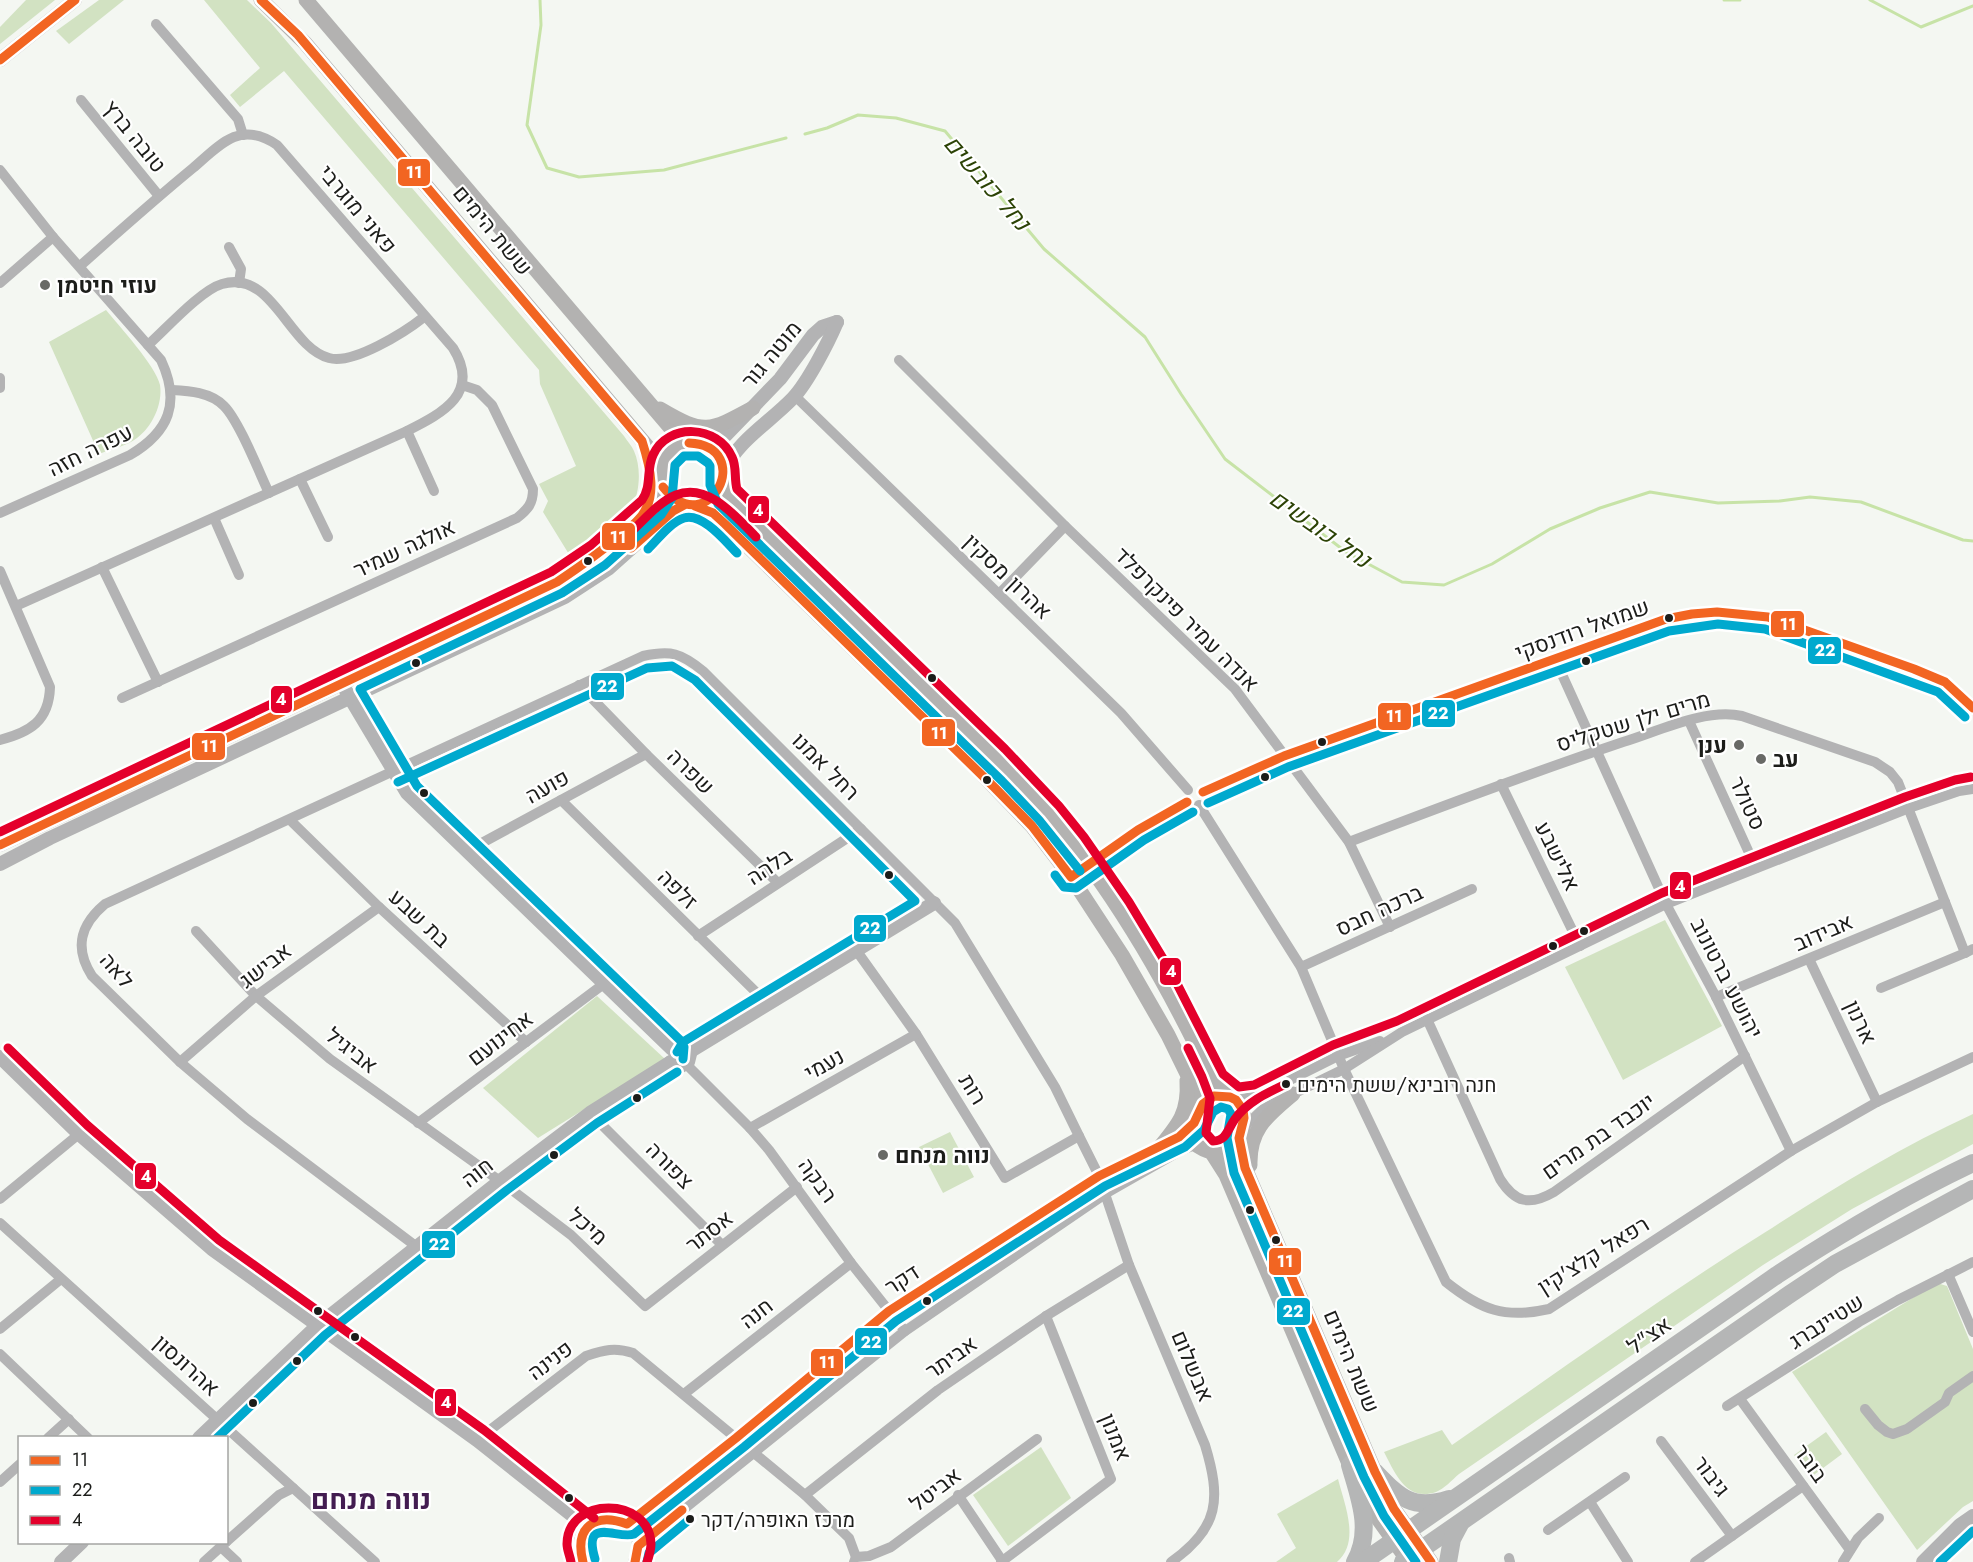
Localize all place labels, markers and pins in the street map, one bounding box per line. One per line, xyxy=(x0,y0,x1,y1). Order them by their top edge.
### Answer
place label: עוזי חיטמן xyxy=(57,269,157,301)
marker: עוזי חיטמן xyxy=(38,278,52,292)
unlabelled marker xyxy=(582,555,594,567)
unlabelled marker xyxy=(1663,612,1675,624)
unlabelled marker xyxy=(1580,655,1592,667)
unlabelled marker xyxy=(410,657,422,669)
unlabelled marker xyxy=(926,672,938,684)
place label: ענן xyxy=(1698,729,1727,761)
unlabelled marker xyxy=(1316,736,1328,748)
marker: ענן xyxy=(1732,738,1746,752)
place label: עב xyxy=(1773,743,1799,775)
marker: עב xyxy=(1754,752,1768,766)
unlabelled marker xyxy=(1259,771,1271,783)
unlabelled marker xyxy=(981,774,993,786)
unlabelled marker xyxy=(418,787,430,799)
unlabelled marker xyxy=(883,869,895,881)
unlabelled marker xyxy=(1578,925,1590,937)
unlabelled marker xyxy=(1547,940,1559,952)
place label: חנה רובינא/ששת הימים xyxy=(1297,1071,1496,1100)
marker: חנה רובינא/ששת הימים xyxy=(1280,1078,1292,1090)
unlabelled marker xyxy=(631,1092,643,1104)
place label: נווה מנחם xyxy=(895,1139,990,1171)
marker: נווה מנחם xyxy=(876,1148,890,1162)
unlabelled marker xyxy=(548,1149,560,1161)
unlabelled marker xyxy=(1244,1204,1256,1216)
unlabelled marker xyxy=(1270,1234,1282,1246)
unlabelled marker xyxy=(921,1295,933,1307)
unlabelled marker xyxy=(312,1305,324,1317)
unlabelled marker xyxy=(349,1331,361,1343)
unlabelled marker xyxy=(291,1355,303,1367)
unlabelled marker xyxy=(247,1397,259,1409)
unlabelled marker xyxy=(563,1492,575,1504)
place label: מרכז האופרה/דקר xyxy=(701,1506,855,1535)
marker: מרכז האופרה/דקר xyxy=(684,1513,696,1525)

